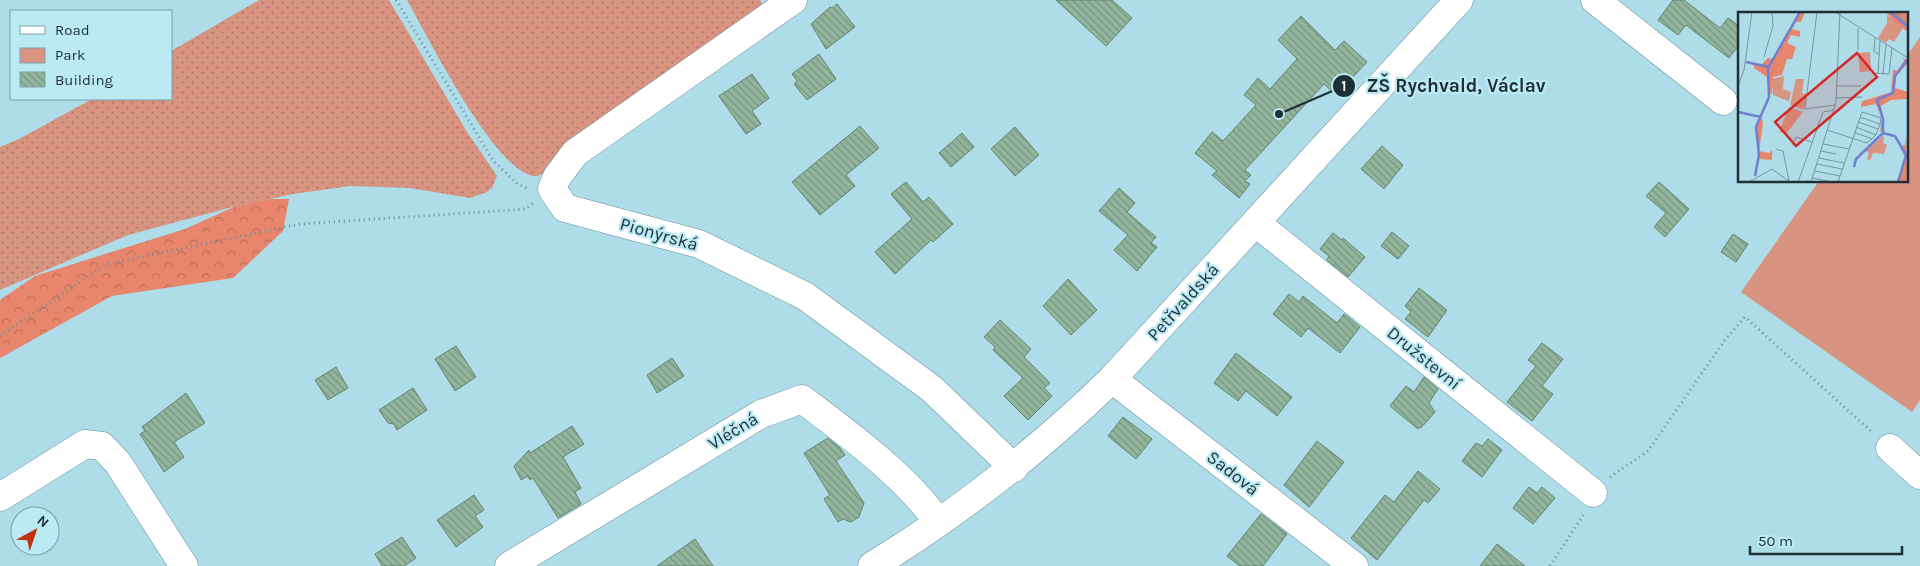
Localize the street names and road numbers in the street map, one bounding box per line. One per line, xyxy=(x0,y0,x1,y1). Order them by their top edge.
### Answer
street label: Pionýrská xyxy=(617,212,701,256)
street label: Petřvaldská xyxy=(1142,259,1224,345)
street label: Družstevní xyxy=(1383,322,1466,395)
street label: Vléčná xyxy=(704,408,762,454)
street label: Sadová xyxy=(1202,446,1264,500)

